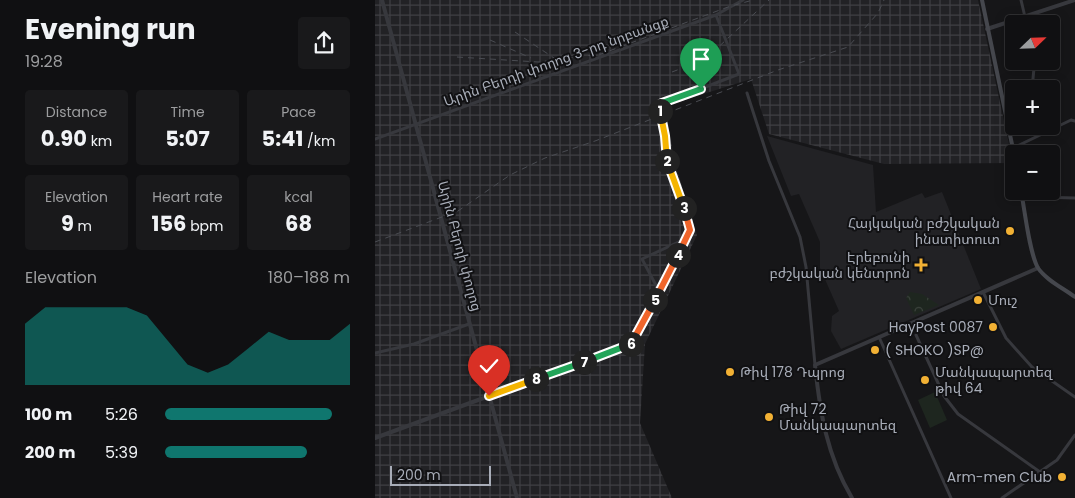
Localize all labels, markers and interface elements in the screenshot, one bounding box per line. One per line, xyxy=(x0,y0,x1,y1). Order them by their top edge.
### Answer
text: Evening run xyxy=(25,10,196,49)
street label: Արին Բերդի փողոց 3-րդ նրբանցք xyxy=(441,11,671,111)
north arrow xyxy=(1005,15,1060,70)
map controls xyxy=(1005,15,1060,200)
button: share xyxy=(298,17,350,69)
pin xyxy=(680,38,722,89)
icon: arrive xyxy=(687,45,715,73)
text: 19:28 xyxy=(25,50,63,73)
button: + xyxy=(1005,80,1060,135)
pin: 1 xyxy=(647,98,673,124)
text: 1 xyxy=(658,101,663,121)
text: Distance xyxy=(46,102,107,122)
text: Time xyxy=(170,102,205,122)
text: Pace xyxy=(281,102,316,122)
text: 0.90 xyxy=(41,124,87,153)
text: 5:07 xyxy=(165,124,210,153)
text: 5:41 xyxy=(262,124,303,153)
text: km xyxy=(87,131,112,151)
text: /km xyxy=(303,131,335,151)
button: − xyxy=(1005,145,1060,200)
pin: 2 xyxy=(655,148,679,174)
text: 2 xyxy=(664,151,672,171)
street label: Արին Բերդի փողոց xyxy=(433,179,487,313)
text: Elevation xyxy=(45,187,108,207)
text: Heart rate xyxy=(152,187,223,207)
text: kcal xyxy=(284,187,313,207)
pin: 3 xyxy=(671,196,697,220)
text: 3 xyxy=(680,198,689,218)
text: 9 xyxy=(61,209,74,238)
text: 156 xyxy=(151,209,186,238)
text: 68 xyxy=(285,209,312,238)
place label: Հայկական բժշկական ինստիտուտ xyxy=(848,213,1000,249)
text: m xyxy=(74,216,92,236)
text: bpm xyxy=(186,216,224,236)
marker: Հայկական բժշկական ինստիտուտ xyxy=(1004,225,1016,237)
pin: 4 xyxy=(665,242,691,268)
text: 4 xyxy=(674,245,683,265)
place label: Էրեբունի բժշկական կենտրոն xyxy=(769,247,910,283)
marker: Էրեբունի բժշկական կենտրոն xyxy=(914,258,928,272)
text: Elevation xyxy=(25,266,97,289)
text: 180–188 m xyxy=(268,266,350,289)
pin: 5 xyxy=(643,288,667,312)
text: 5 xyxy=(651,290,660,310)
place label: Մուշ xyxy=(988,290,1017,310)
marker: Մուշ xyxy=(972,294,984,306)
place label: HayPost 0087 xyxy=(889,317,983,337)
marker: HayPost 0087 xyxy=(987,321,999,333)
pin: 6 xyxy=(619,332,643,356)
text: 6 xyxy=(627,334,636,354)
place label: ( SHOKO )SP@ xyxy=(885,340,984,360)
marker: ( SHOKO )SP@ xyxy=(869,344,881,356)
pin xyxy=(468,345,510,396)
pin: 7 xyxy=(571,350,597,374)
icon: check xyxy=(475,352,503,380)
text: 7 xyxy=(581,352,588,372)
place label: Թիվ 178 Դպրոց xyxy=(740,362,845,382)
place label: Մանկապարտեզ թիվ 64 xyxy=(935,362,1053,398)
pin: 8 xyxy=(523,366,549,392)
marker: Թիվ 178 Դպրոց xyxy=(724,366,736,378)
text: 8 xyxy=(532,369,541,389)
marker: Մանկապարտեզ թիվ 64 xyxy=(919,374,931,386)
place label: Թիվ 72 Մանկապարտեզ xyxy=(779,399,897,435)
text: 100 m xyxy=(25,403,72,426)
text: 5:26 xyxy=(105,403,138,426)
marker: Թիվ 72 Մանկապարտեզ xyxy=(763,411,775,423)
text: 200 m xyxy=(25,441,75,464)
text: 5:39 xyxy=(105,441,138,464)
scale bar xyxy=(390,463,491,486)
text: 200 m xyxy=(397,465,441,485)
place label: Arm-men Club xyxy=(947,467,1052,487)
marker: Arm-men Club xyxy=(1056,471,1068,483)

